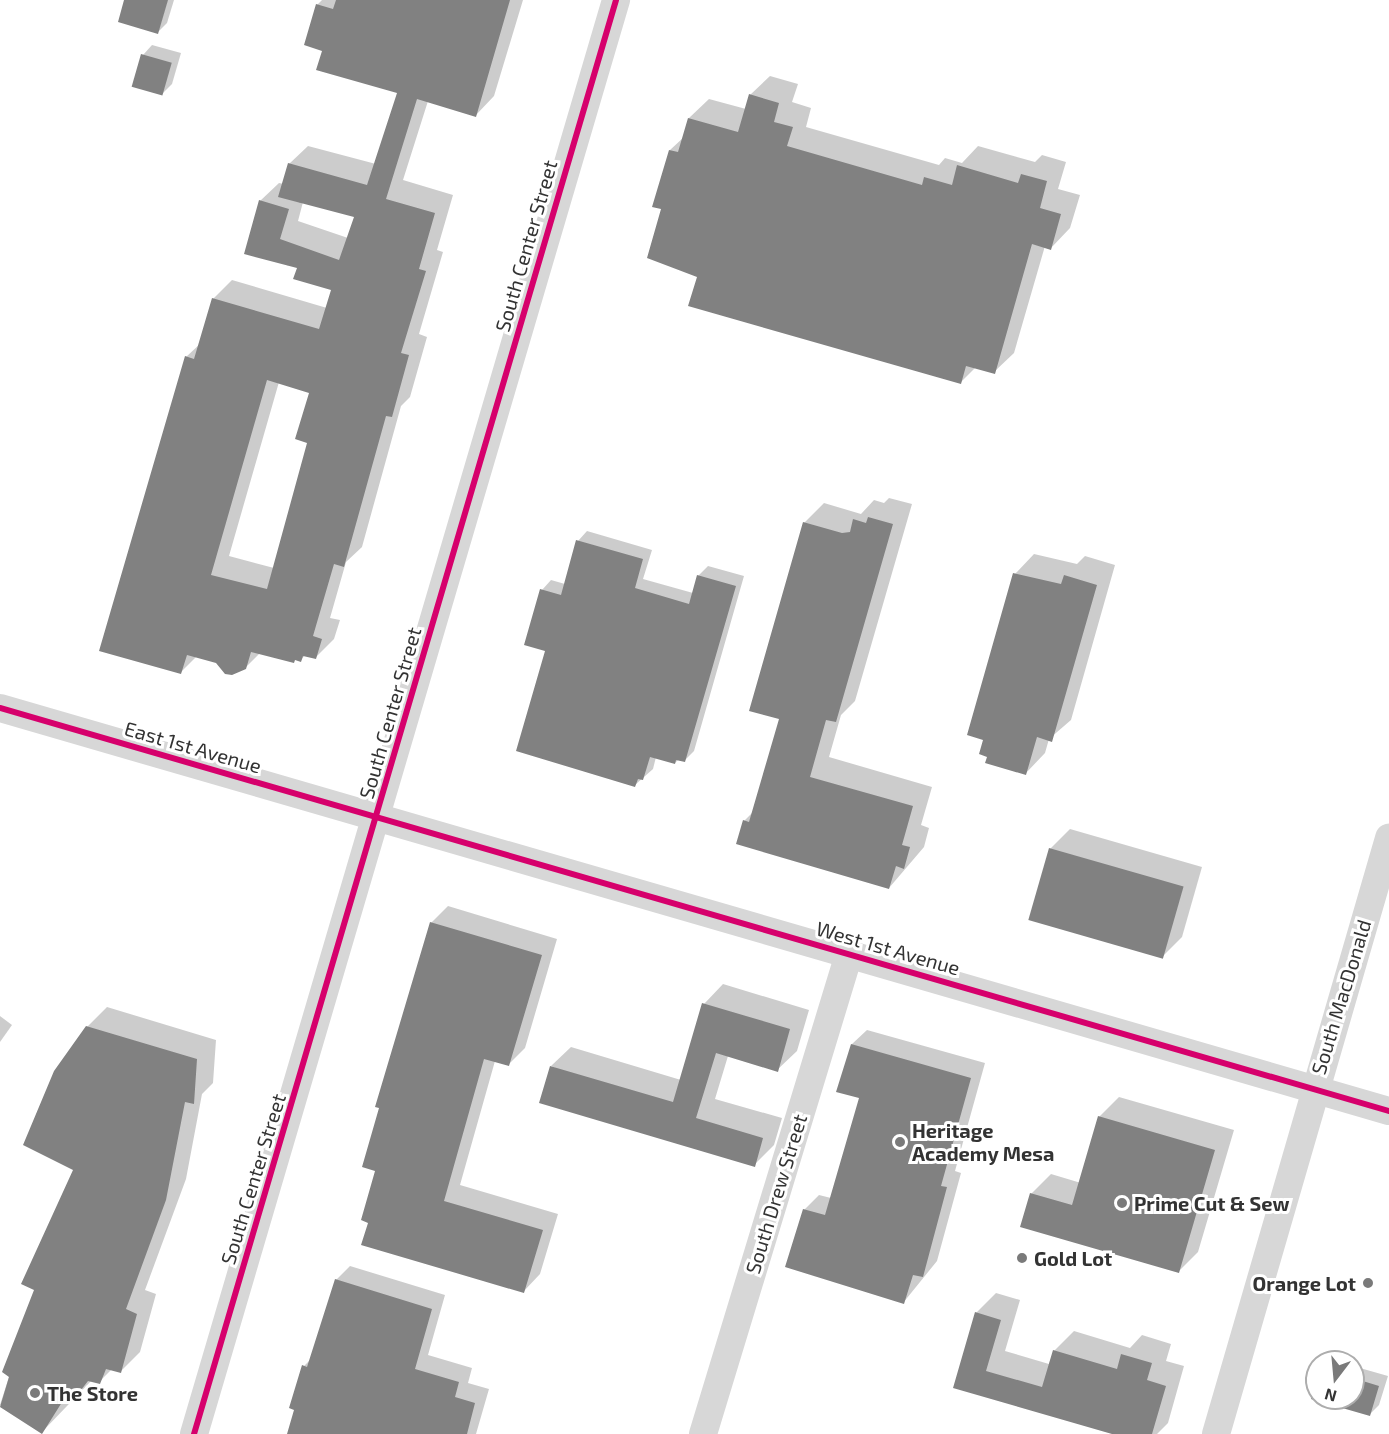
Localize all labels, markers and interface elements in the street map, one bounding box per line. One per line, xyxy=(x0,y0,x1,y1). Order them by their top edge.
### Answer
street label: South Center Street xyxy=(490,157,562,335)
street label: South Center Street xyxy=(354,624,426,802)
street label: East 1st Avenue xyxy=(122,716,264,778)
street label: West 1st Avenue xyxy=(813,916,963,980)
street label: South MacDonald xyxy=(1306,917,1376,1077)
street label: South Center Street xyxy=(216,1090,290,1268)
street label: South Drew Street xyxy=(740,1111,812,1277)
place label: Heritage Academy Mesa xyxy=(912,1118,1055,1165)
marker: Heritage Academy Mesa xyxy=(893,1135,907,1149)
place label: Prime Cut & Sew xyxy=(1134,1191,1289,1215)
marker: Prime Cut & Sew xyxy=(1115,1196,1129,1210)
place label: Gold Lot xyxy=(1034,1246,1112,1270)
marker: Gold Lot xyxy=(1015,1251,1029,1265)
place label: Orange Lot xyxy=(1253,1271,1356,1295)
marker: Orange Lot xyxy=(1361,1276,1375,1290)
north arrow xyxy=(1305,1350,1365,1410)
place label: The Store xyxy=(47,1381,138,1405)
text: N xyxy=(1322,1385,1339,1407)
marker: The Store xyxy=(28,1386,42,1400)

